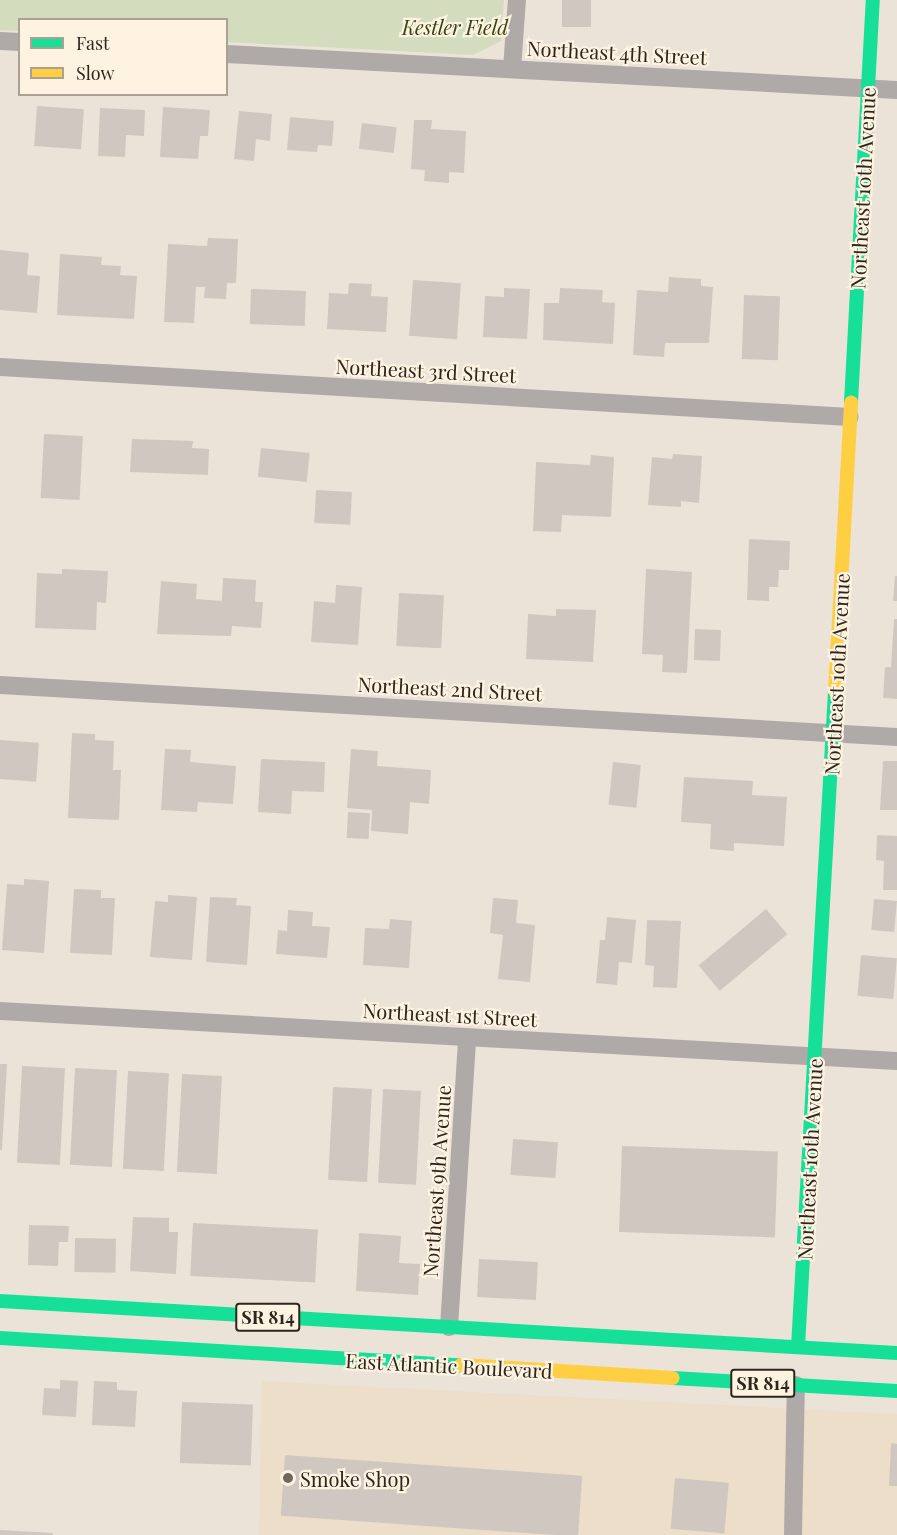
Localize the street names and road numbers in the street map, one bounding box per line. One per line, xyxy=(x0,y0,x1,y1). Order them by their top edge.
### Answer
street label: Northeast 4th Street xyxy=(526,35,708,69)
street label: Northeast 10th Avenue xyxy=(845,86,879,290)
street label: Northeast 3rd Street xyxy=(335,353,517,387)
street label: Northeast 10th Avenue xyxy=(819,572,853,776)
street label: Northeast 2nd Street xyxy=(357,671,543,705)
street label: Northeast 1st Street xyxy=(362,997,538,1031)
street label: Northeast 10th Avenue xyxy=(792,1057,826,1261)
street label: Northeast 9th Avenue xyxy=(417,1084,455,1278)
road number: SR 814 xyxy=(235,1302,301,1332)
street label: East Atlantic Boulevard xyxy=(344,1348,554,1382)
road number: SR 814 xyxy=(730,1368,796,1398)

